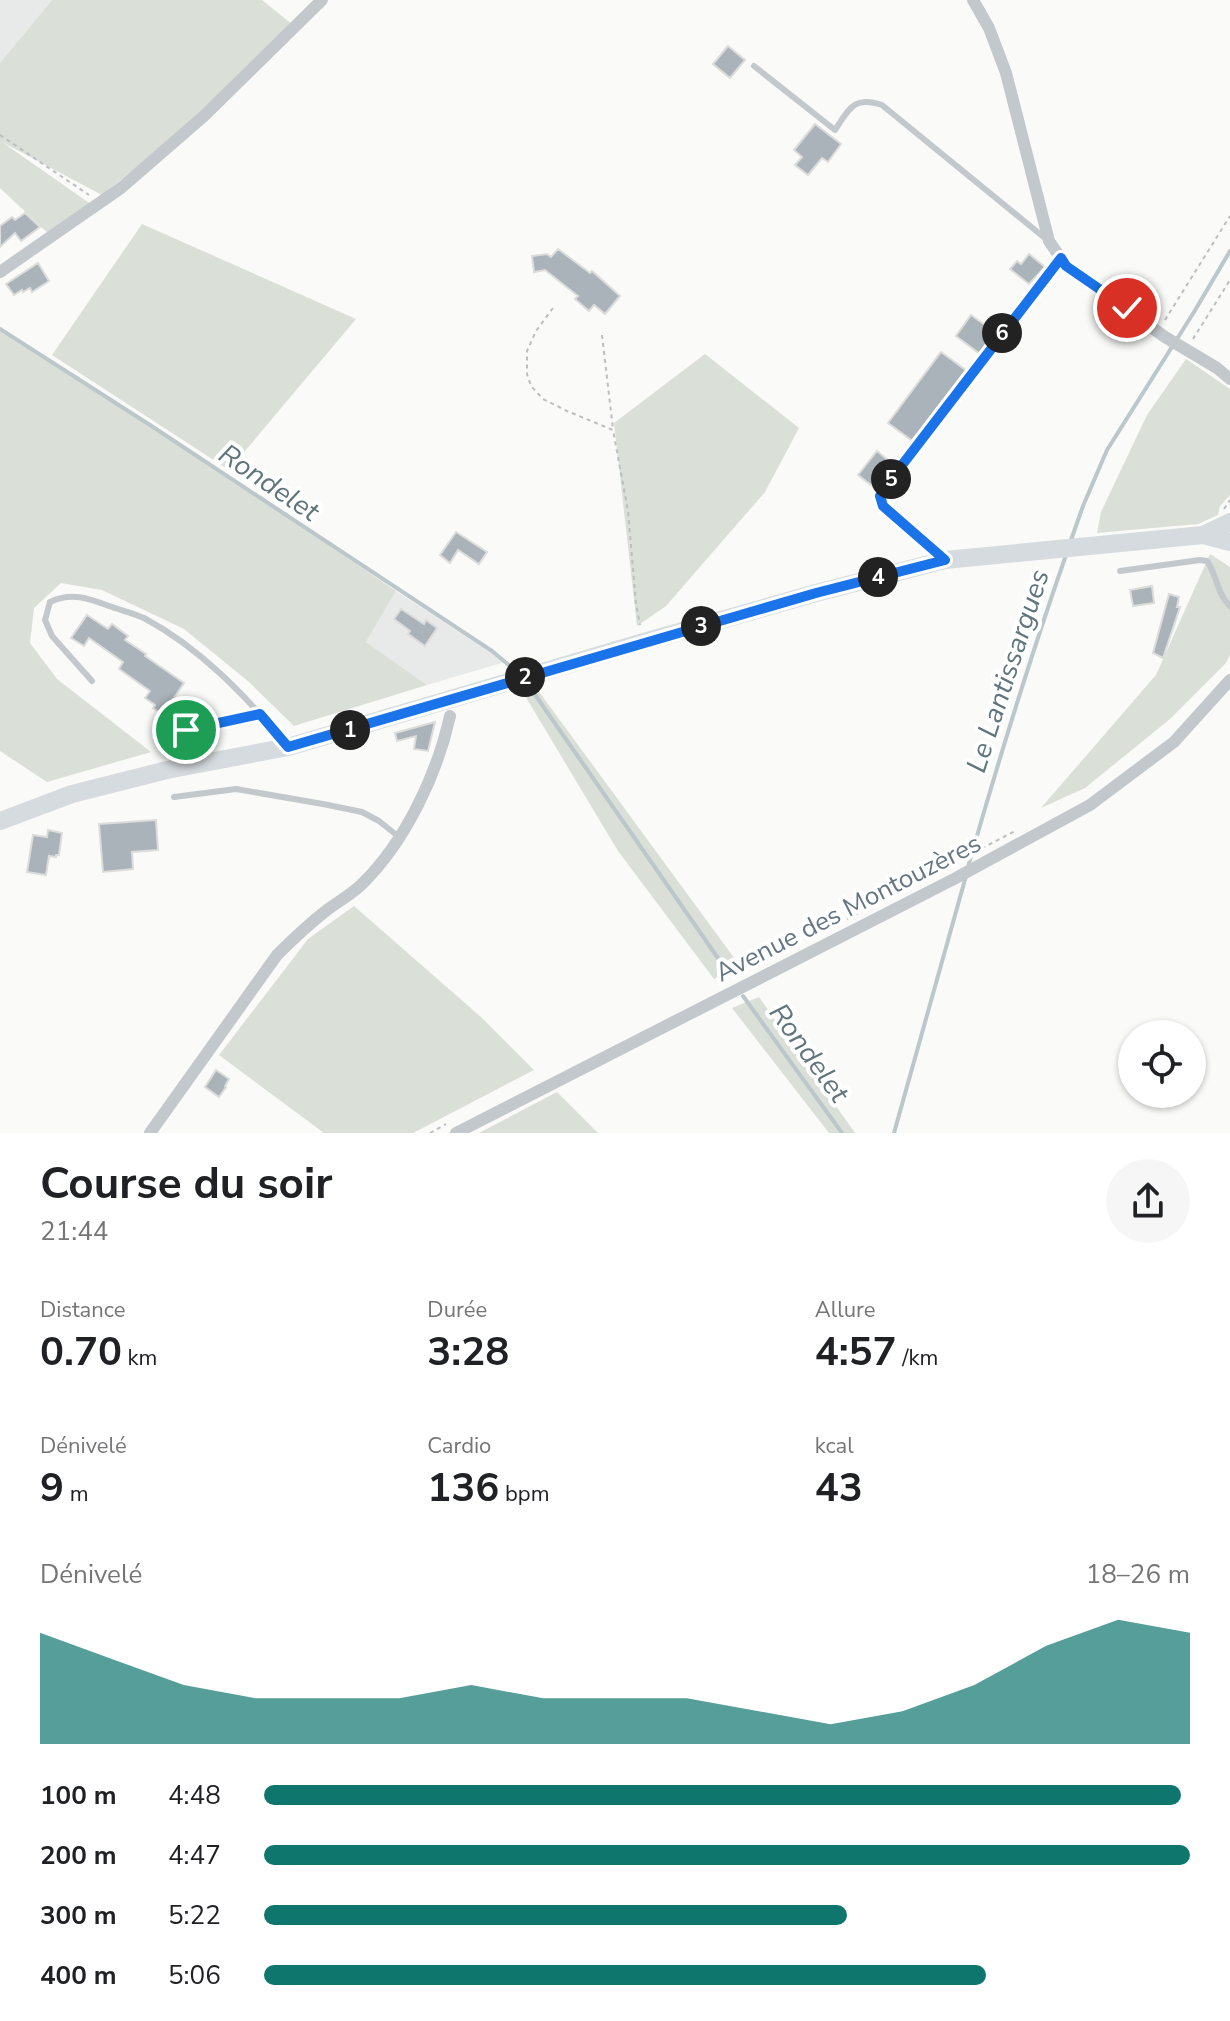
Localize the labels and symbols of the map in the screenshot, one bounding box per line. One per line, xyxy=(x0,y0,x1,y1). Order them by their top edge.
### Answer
pin xyxy=(1093,274,1161,342)
pin: 6 xyxy=(982,313,1022,353)
water label: Rondelet xyxy=(211,435,328,531)
pin: 5 xyxy=(871,459,911,499)
pin: 4 xyxy=(858,557,898,597)
water label: Le Lantissargues xyxy=(957,565,1059,777)
pin: 3 xyxy=(681,606,721,646)
pin: 2 xyxy=(505,657,545,697)
pin xyxy=(152,696,220,764)
pin: 1 xyxy=(330,710,370,750)
street label: Avenue des Montouzères xyxy=(709,826,987,990)
water label: Rondelet xyxy=(760,996,859,1111)

